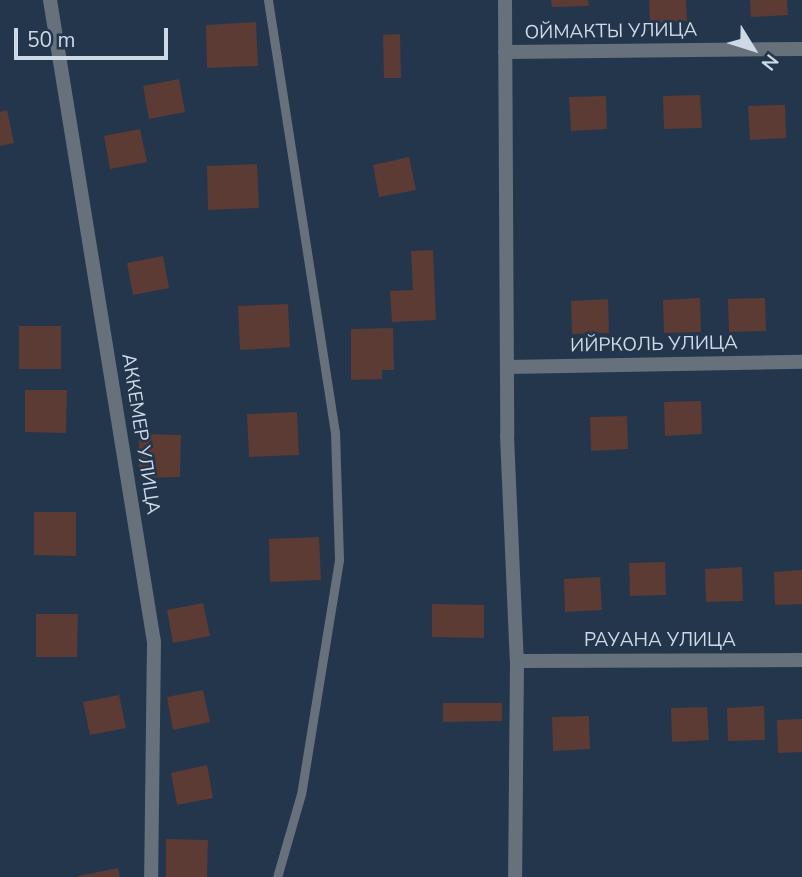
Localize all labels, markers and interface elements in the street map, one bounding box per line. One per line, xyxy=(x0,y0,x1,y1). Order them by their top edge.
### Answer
scale bar xyxy=(18,14,172,58)
north arrow xyxy=(718,14,788,84)
street label: ОЙМАКТЫ УЛИЦА xyxy=(524,19,698,45)
text: 50 m xyxy=(27,26,76,54)
text: N xyxy=(755,48,784,76)
street label: ИЙРКОЛЬ УЛИЦА xyxy=(570,332,738,358)
street label: АККЕМЕР УЛИЦА xyxy=(116,352,164,516)
street label: РАУАНА УЛИЦА xyxy=(584,630,736,652)

